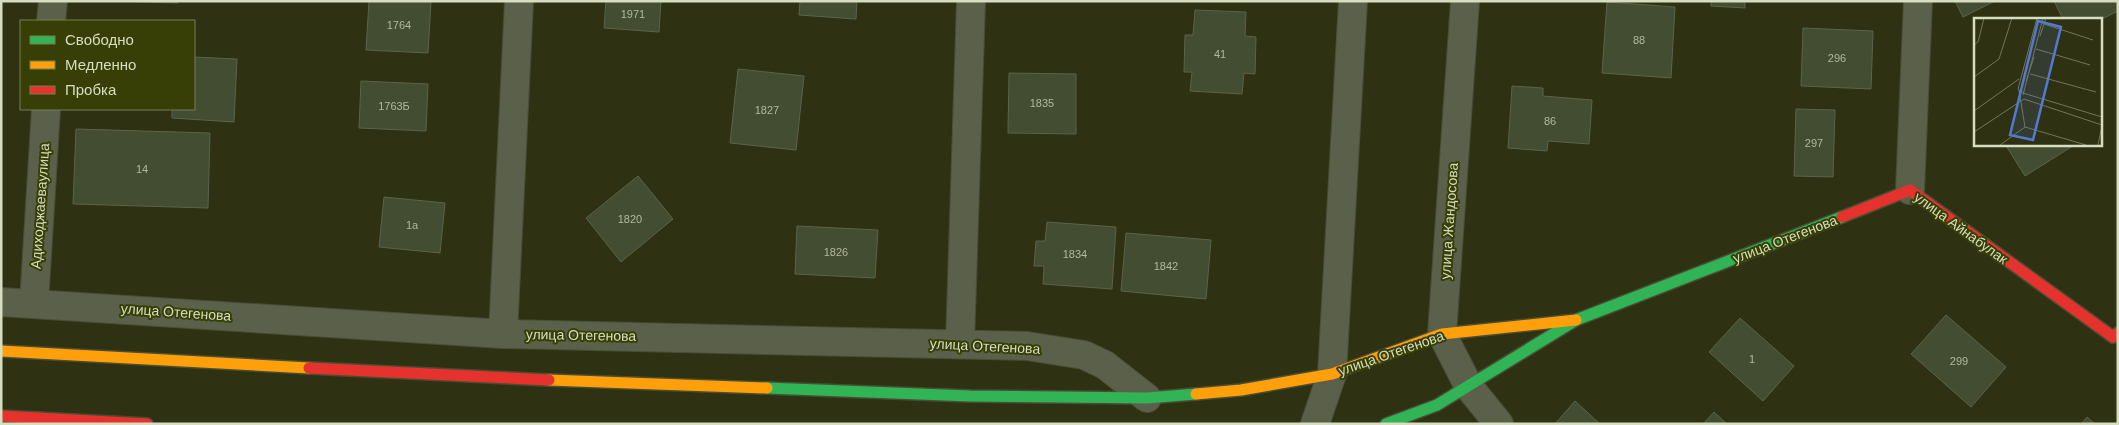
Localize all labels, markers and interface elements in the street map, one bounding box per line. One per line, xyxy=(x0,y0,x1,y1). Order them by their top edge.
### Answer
house number: 1971 xyxy=(621,8,645,20)
inset map xyxy=(1974,18,2102,145)
house number: 1764 xyxy=(387,19,411,31)
legend xyxy=(20,20,195,110)
text: Свободно xyxy=(65,31,134,48)
house number: 88 xyxy=(1633,34,1645,46)
house number: 41 xyxy=(1214,48,1226,60)
house number: 296 xyxy=(1828,52,1846,64)
text: Медленно xyxy=(65,56,136,73)
text: Пробка xyxy=(65,81,117,98)
house number: 1835 xyxy=(1030,97,1054,109)
house number: 1763Б xyxy=(378,100,410,112)
house number: 1827 xyxy=(755,104,779,116)
house number: 86 xyxy=(1544,115,1556,127)
house number: 297 xyxy=(1805,137,1823,149)
street label: Адиходжаеваулица xyxy=(28,142,52,269)
street label: улица Жандосова xyxy=(1437,162,1461,280)
house number: 14 xyxy=(136,163,148,175)
street label: улица Айнабулак xyxy=(1911,189,2012,268)
street label: улица Отегенова xyxy=(1731,212,1840,266)
house number: 1820 xyxy=(618,213,642,225)
house number: 1а xyxy=(406,219,419,231)
house number: 1826 xyxy=(824,246,848,258)
house number: 1834 xyxy=(1063,248,1087,260)
house number: 1842 xyxy=(1154,260,1178,272)
street label: улица Отегенова xyxy=(120,300,232,324)
street label: улица Отегенова xyxy=(526,326,637,344)
street label: улица Отегенова xyxy=(1336,327,1446,379)
street label: улица Отегенова xyxy=(929,335,1041,357)
house number: 1 xyxy=(1749,353,1755,365)
house number: 299 xyxy=(1950,355,1968,367)

